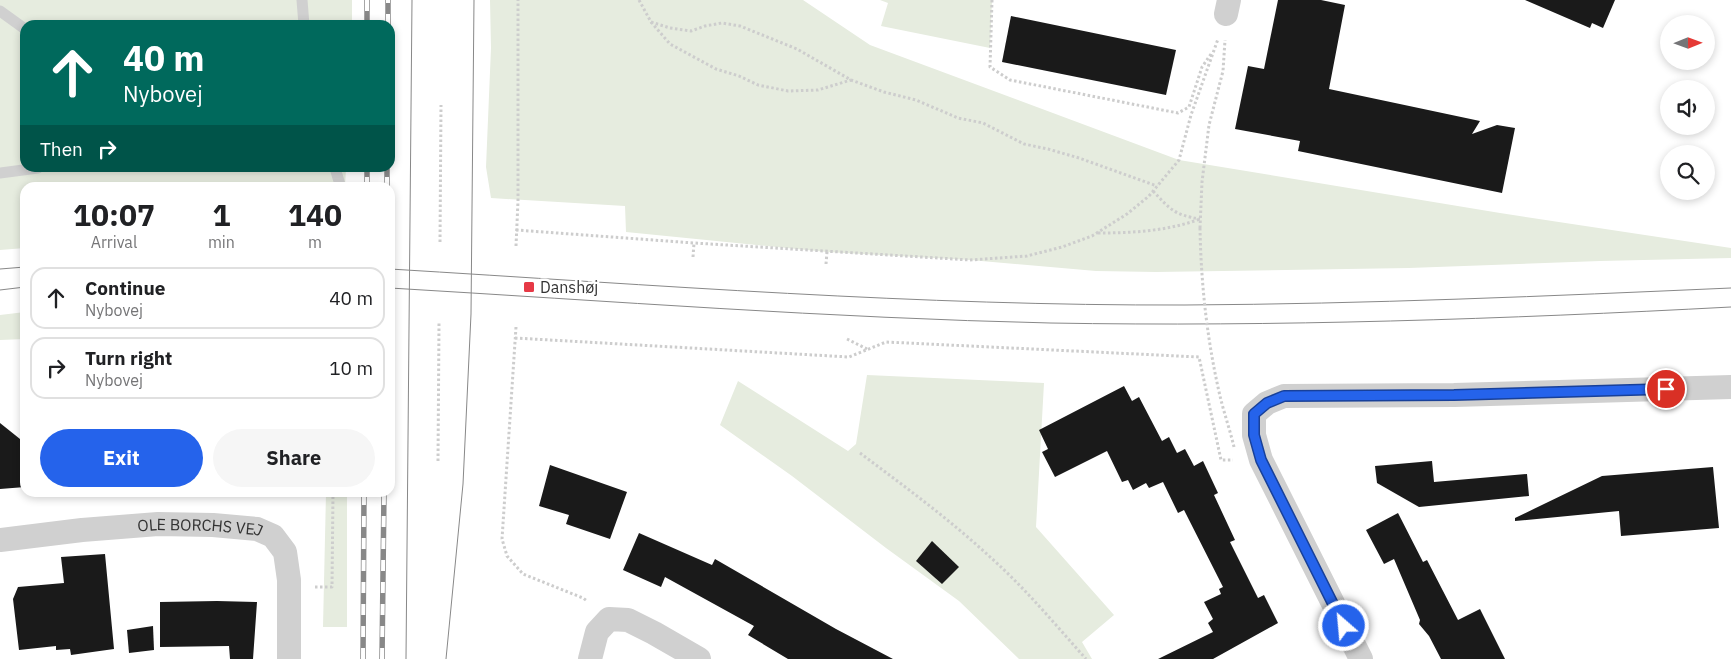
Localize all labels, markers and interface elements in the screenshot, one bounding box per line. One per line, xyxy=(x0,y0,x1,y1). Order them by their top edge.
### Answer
north arrow xyxy=(1660,15,1715,70)
map controls xyxy=(1660,15,1715,200)
text: 40 m xyxy=(123,35,205,81)
icon: ahead xyxy=(40,40,105,105)
text: Nybovej xyxy=(123,79,203,108)
button: sound xyxy=(1660,80,1715,135)
icon: right xyxy=(93,135,121,163)
text: Then xyxy=(40,137,83,161)
button: search xyxy=(1660,145,1715,200)
text: 10:07 xyxy=(73,195,155,234)
text: 1 xyxy=(212,195,230,234)
text: 140 xyxy=(288,195,342,234)
text: Arrival xyxy=(91,232,137,252)
text: min xyxy=(208,232,235,252)
text: m xyxy=(308,232,322,252)
text: Continue xyxy=(85,276,165,300)
place label: Danshøj xyxy=(540,277,598,297)
marker: Danshøj xyxy=(522,280,536,294)
icon: ahead xyxy=(42,284,70,312)
text: 40 m xyxy=(329,286,373,310)
text: Nybovej xyxy=(85,300,143,320)
text: Turn right xyxy=(85,346,172,370)
icon: right xyxy=(42,354,70,382)
text: 10 m xyxy=(329,356,373,380)
pin xyxy=(1645,368,1687,410)
text: Nybovej xyxy=(85,370,143,390)
icon: arrive xyxy=(1652,375,1680,403)
button: Exit xyxy=(40,429,203,487)
button: Share xyxy=(213,429,375,487)
street label: OLE BORCHS VEJ xyxy=(137,514,266,540)
position arrow xyxy=(1317,599,1369,651)

